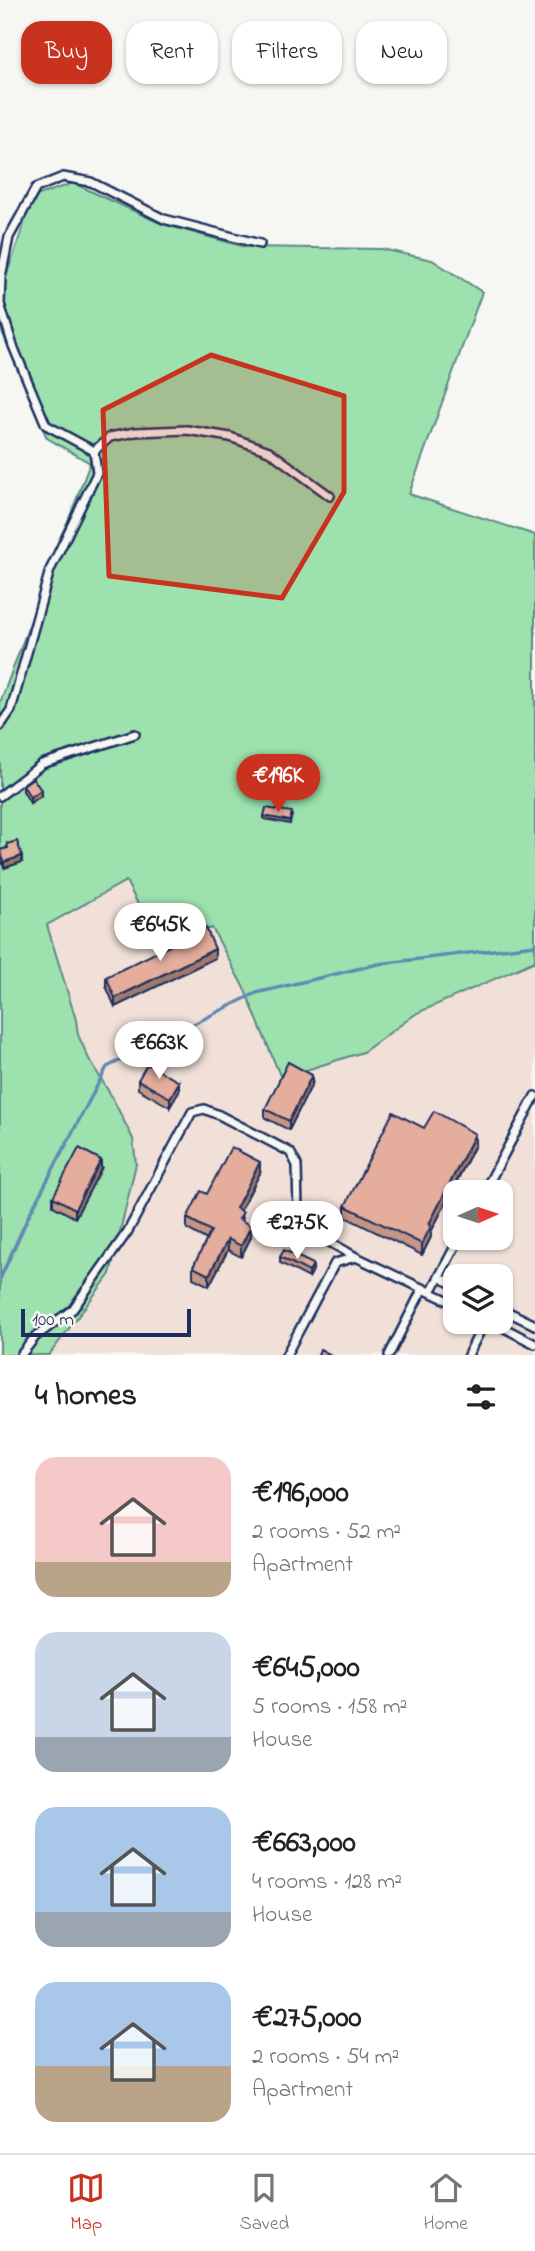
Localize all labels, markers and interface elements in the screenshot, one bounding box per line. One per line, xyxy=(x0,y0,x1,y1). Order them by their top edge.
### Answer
chip: Buy xyxy=(21,21,112,84)
chip: Rent xyxy=(126,21,218,84)
chip: Filters xyxy=(232,21,342,84)
chip: New xyxy=(356,21,447,84)
pin: €196K xyxy=(229,754,327,814)
text: €196K xyxy=(252,760,304,793)
pin: €645K xyxy=(111,904,209,963)
text: €645K xyxy=(130,909,190,942)
pin: €663K xyxy=(110,1021,208,1081)
text: €663K xyxy=(131,1027,187,1060)
north arrow xyxy=(443,1180,513,1250)
map controls xyxy=(443,1180,513,1334)
pin: €275K xyxy=(248,1202,346,1261)
text: €275K xyxy=(266,1207,328,1240)
button: layers xyxy=(443,1264,513,1334)
scale bar xyxy=(21,1306,191,1338)
text: 100 m xyxy=(32,1307,74,1334)
text: 4 homes xyxy=(35,1375,137,1419)
icon: filters xyxy=(462,1378,500,1416)
text: €196,000 xyxy=(252,1472,349,1516)
icon: home xyxy=(91,1485,175,1569)
text: 2 rooms · 52 m² xyxy=(252,1516,401,1549)
text: Apartment xyxy=(252,1549,353,1582)
text: €645,000 xyxy=(252,1647,360,1691)
icon: home xyxy=(91,1660,175,1744)
text: 5 rooms · 158 m² xyxy=(252,1691,407,1724)
text: House xyxy=(252,1724,312,1757)
text: €663,000 xyxy=(252,1822,356,1866)
icon: home xyxy=(91,1835,175,1919)
text: 4 rooms · 128 m² xyxy=(252,1866,402,1899)
text: House xyxy=(252,1899,312,1932)
text: €275,000 xyxy=(252,1997,361,2041)
icon: home xyxy=(91,2010,175,2094)
text: 2 rooms · 54 m² xyxy=(252,2041,399,2074)
text: Apartment xyxy=(252,2074,353,2107)
tab: Map xyxy=(67,2169,105,2238)
tab: Saved xyxy=(240,2169,289,2238)
tab: Home xyxy=(424,2169,468,2238)

